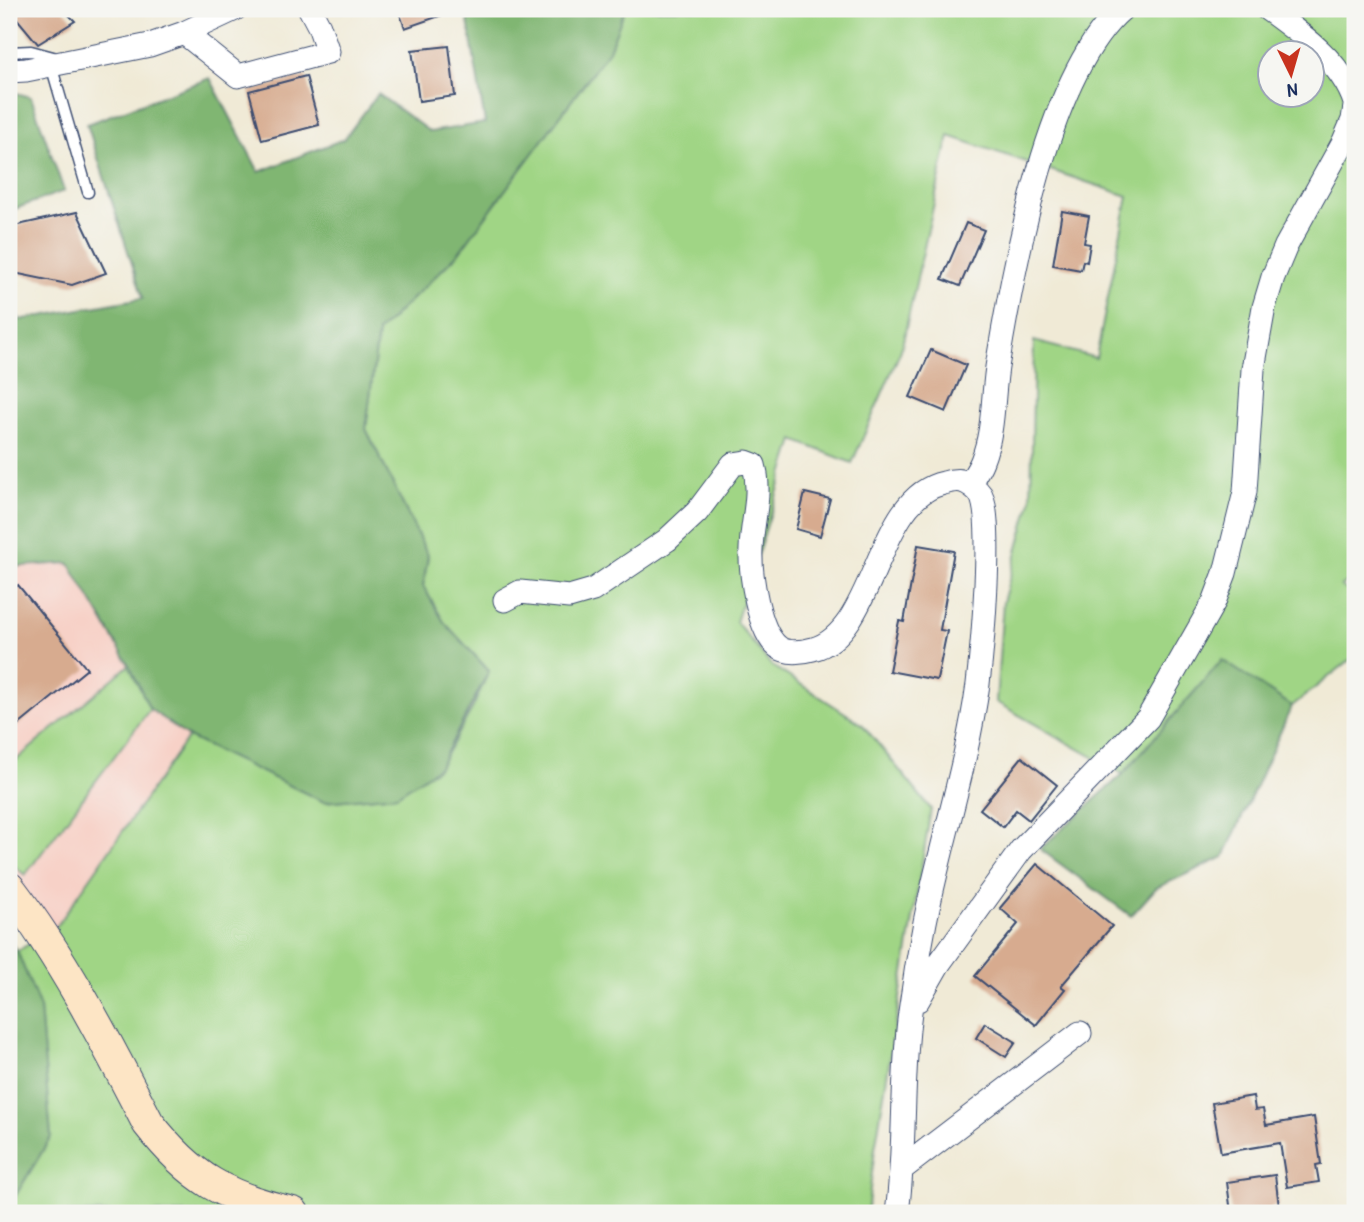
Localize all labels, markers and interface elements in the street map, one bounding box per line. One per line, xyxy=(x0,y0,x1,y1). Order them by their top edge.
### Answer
north arrow xyxy=(1256,38,1326,108)
text: N xyxy=(1286,78,1299,104)

